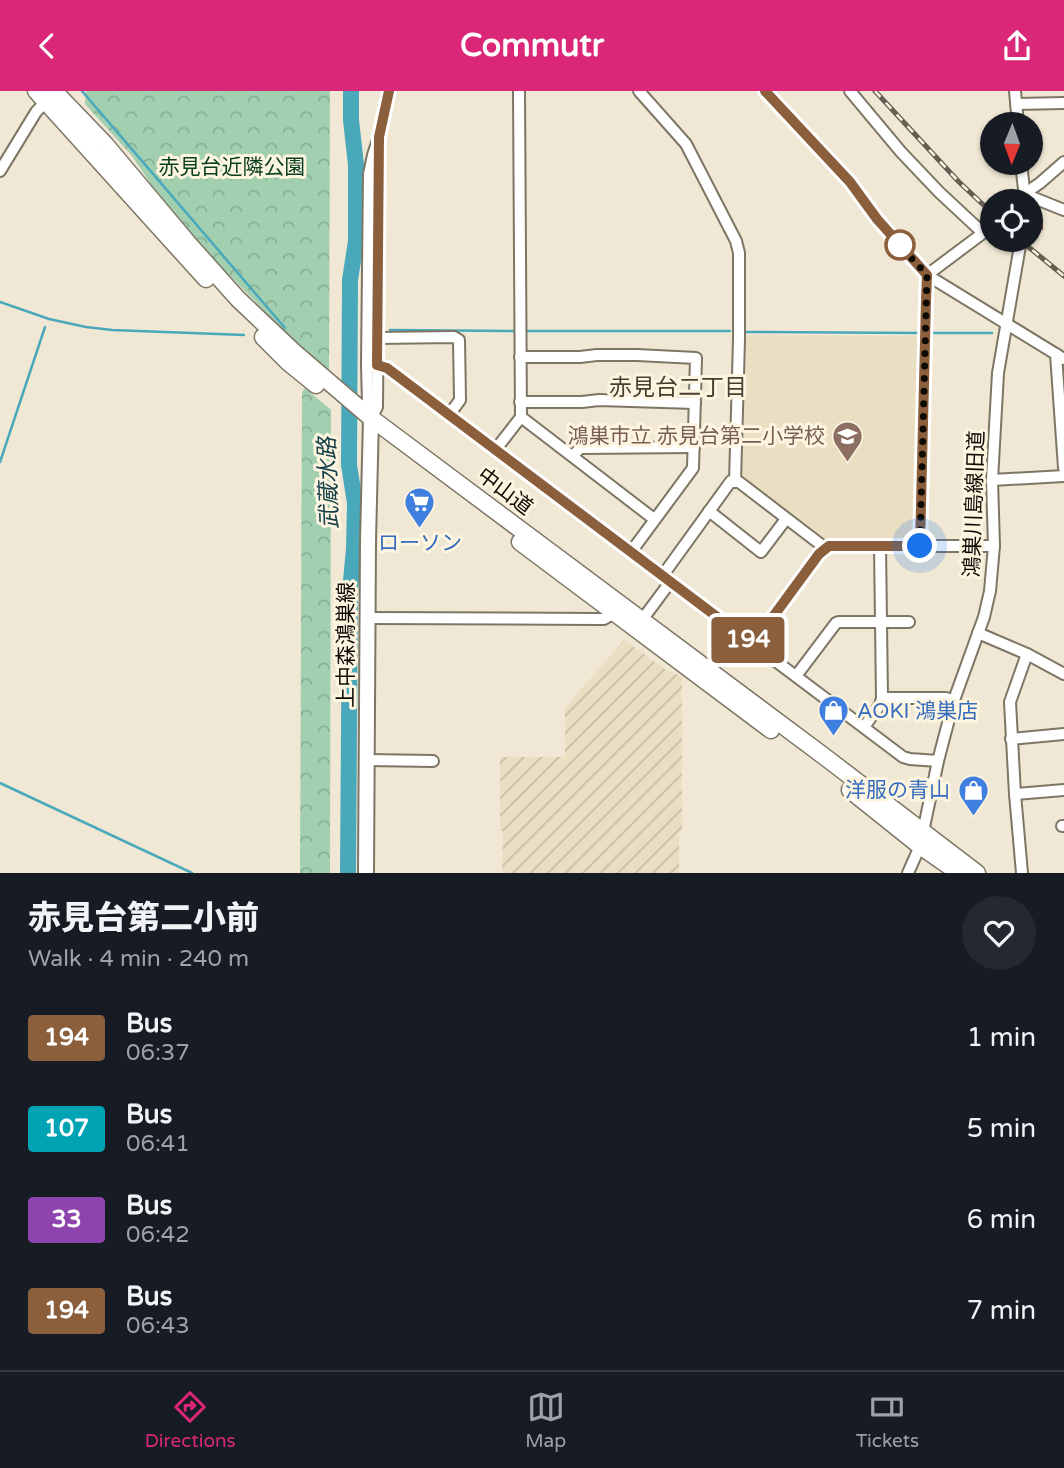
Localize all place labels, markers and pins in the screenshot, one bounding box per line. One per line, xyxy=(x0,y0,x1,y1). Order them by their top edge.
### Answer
unlabelled marker xyxy=(885,230,915,260)
school or university icon: 鴻巣市立 赤見台第二小学校 xyxy=(831,419,865,463)
place label: 鴻巣市立 赤見台第二小学校 xyxy=(568,424,825,449)
supermarket icon: ローソン xyxy=(403,486,437,530)
place label: ローソン xyxy=(378,531,462,556)
shop icon: AOKI 鴻巣店 xyxy=(817,694,851,738)
place label: AOKI 鴻巣店 xyxy=(857,699,978,724)
shop icon: 洋服の青山 xyxy=(956,773,990,817)
place label: 洋服の青山 xyxy=(845,778,950,803)

